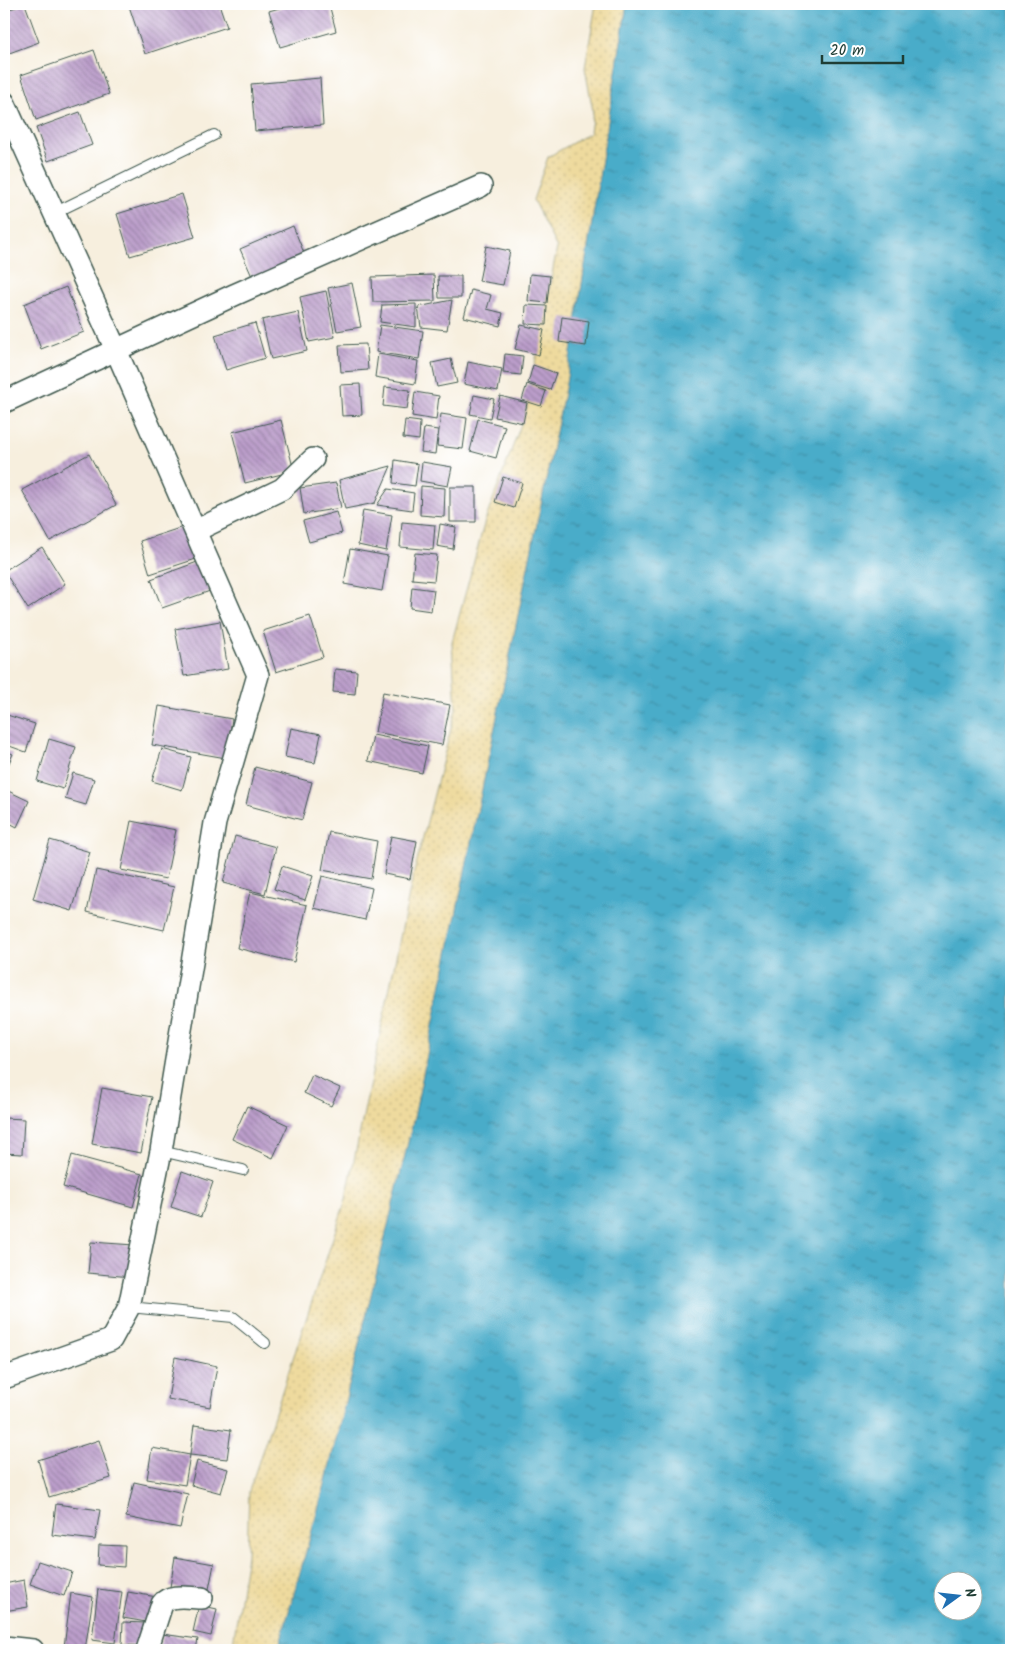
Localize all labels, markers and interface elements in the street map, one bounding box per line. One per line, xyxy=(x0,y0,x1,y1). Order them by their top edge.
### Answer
scale bar xyxy=(822,32,904,64)
text: 20 m xyxy=(830,39,864,63)
north arrow xyxy=(932,1572,982,1622)
text: N xyxy=(958,1586,981,1600)

